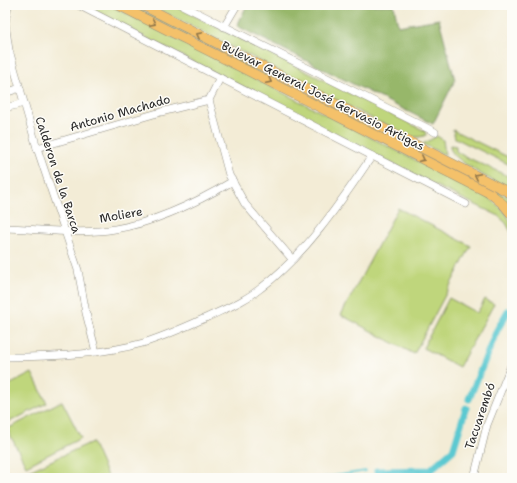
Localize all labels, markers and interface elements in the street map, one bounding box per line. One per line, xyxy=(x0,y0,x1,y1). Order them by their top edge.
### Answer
one-way arrow xyxy=(149,18,156,25)
one-way arrow xyxy=(196,32,204,39)
street label: Bulevar General José Gervasio Artigas xyxy=(219,38,427,154)
one-way arrow xyxy=(265,77,272,84)
street label: Antonio Machado xyxy=(68,91,172,135)
street label: Calderon de la Barca xyxy=(32,115,85,236)
one-way arrow xyxy=(417,154,425,162)
one-way arrow xyxy=(474,174,482,181)
street label: Moliere xyxy=(98,203,144,227)
street label: Tacuarembó xyxy=(461,381,499,451)

